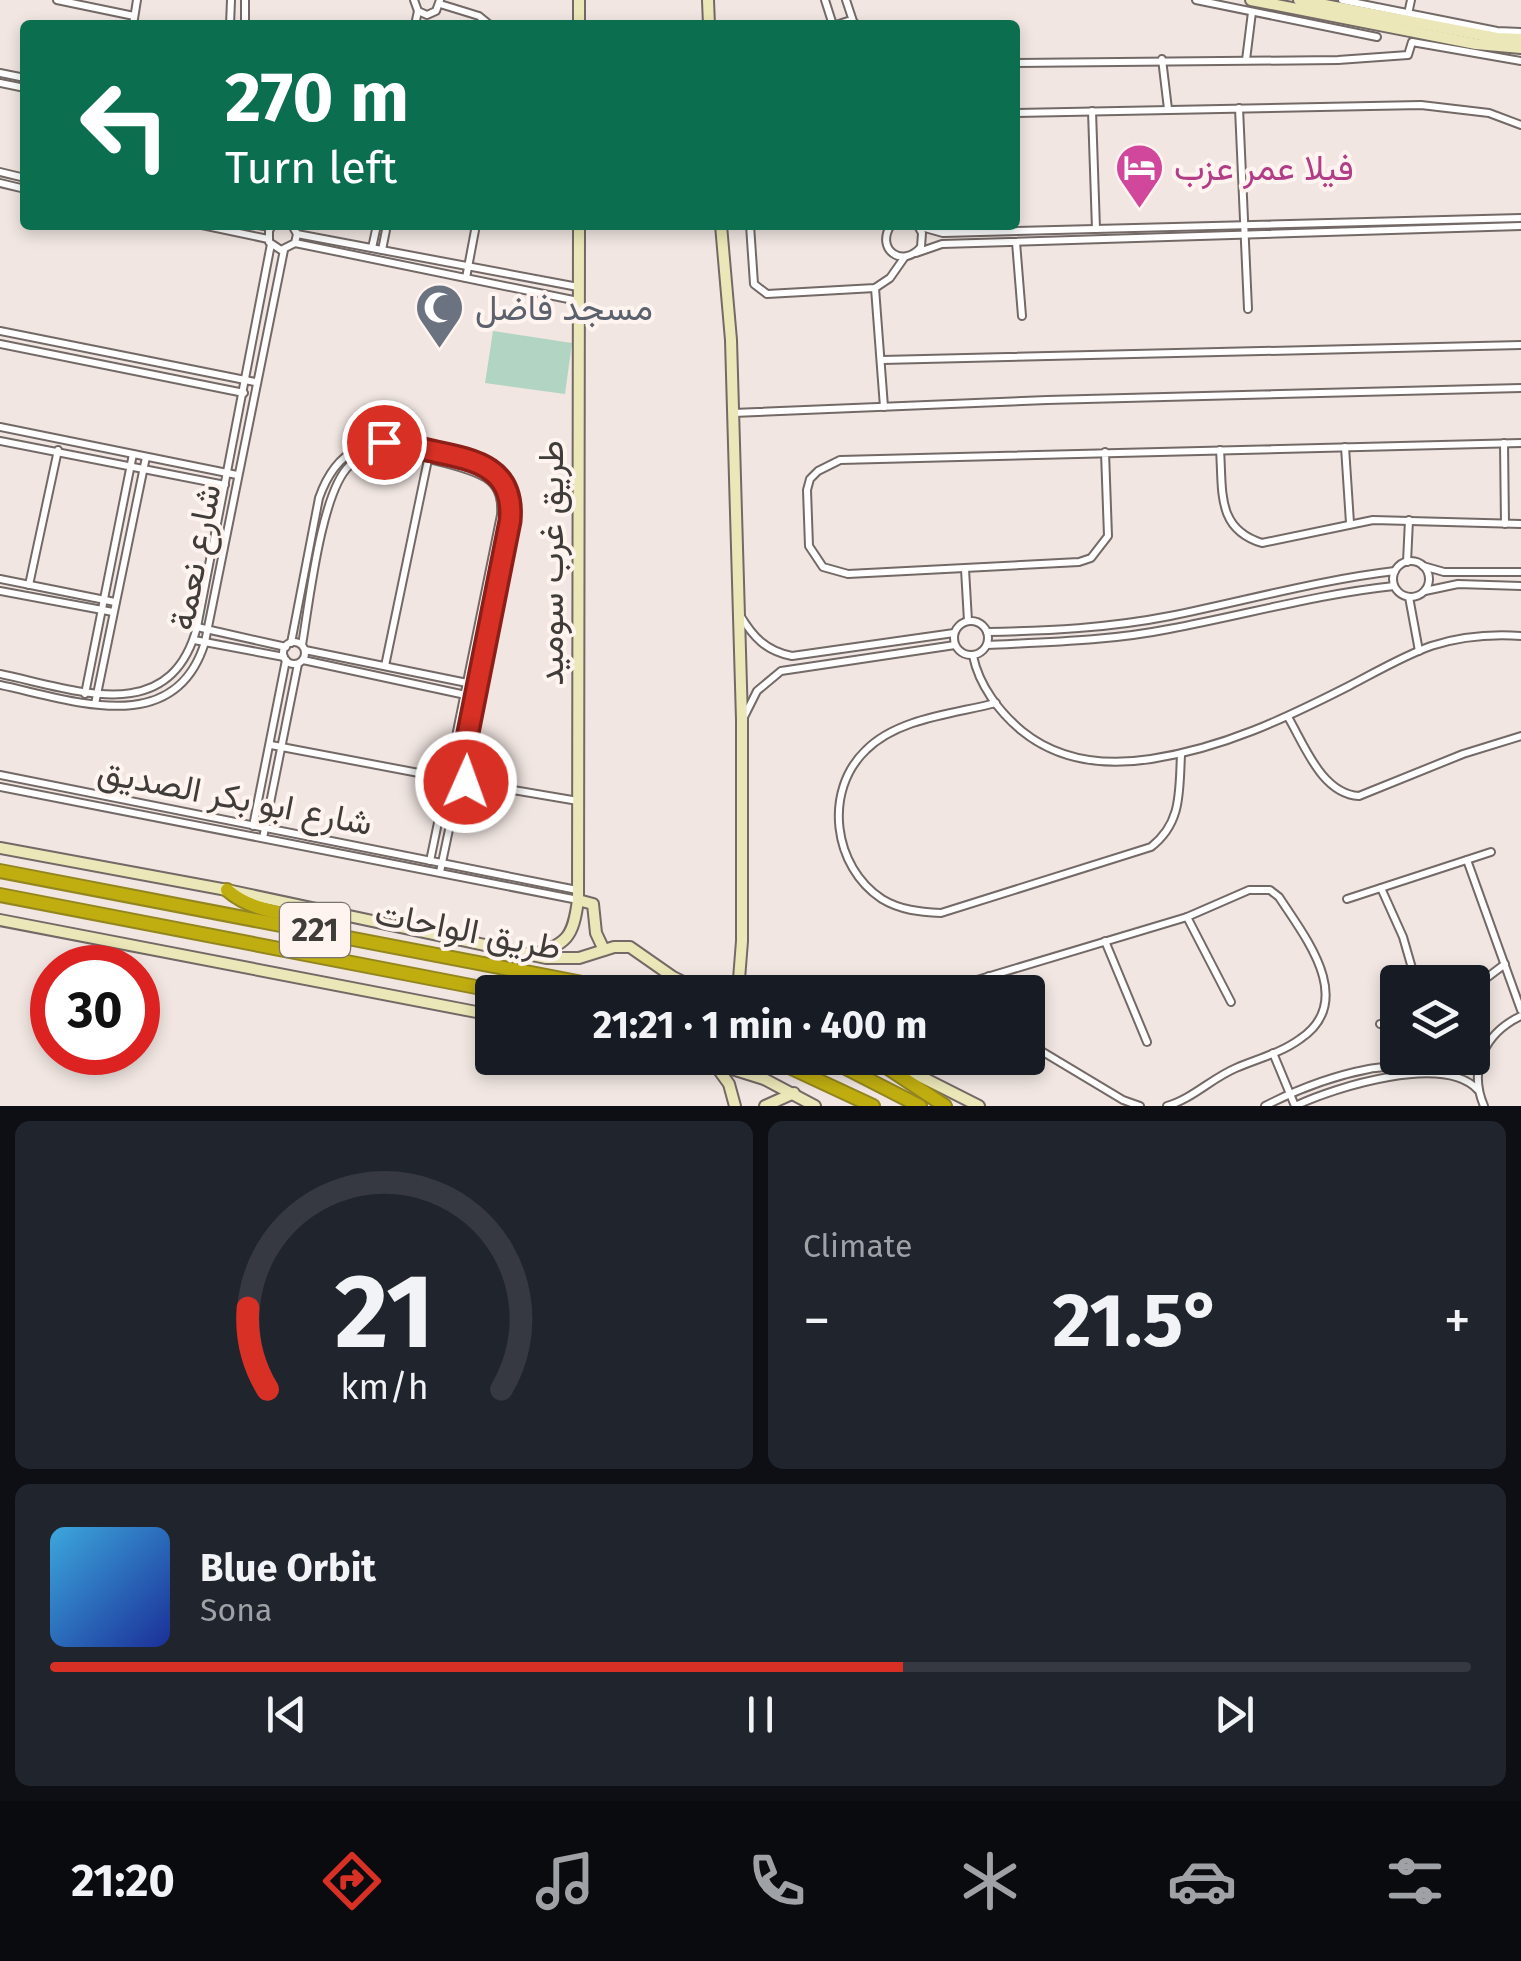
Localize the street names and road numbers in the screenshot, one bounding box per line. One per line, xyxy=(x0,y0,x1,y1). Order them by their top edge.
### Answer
street label: طريق غرب سوميد xyxy=(530,440,573,686)
street label: شارع نعمة xyxy=(160,480,233,634)
street label: شارع ابو بكر الصديق xyxy=(94,750,376,847)
street label: طريق الواحات xyxy=(371,891,565,970)
road number: 221 xyxy=(280,903,350,957)

